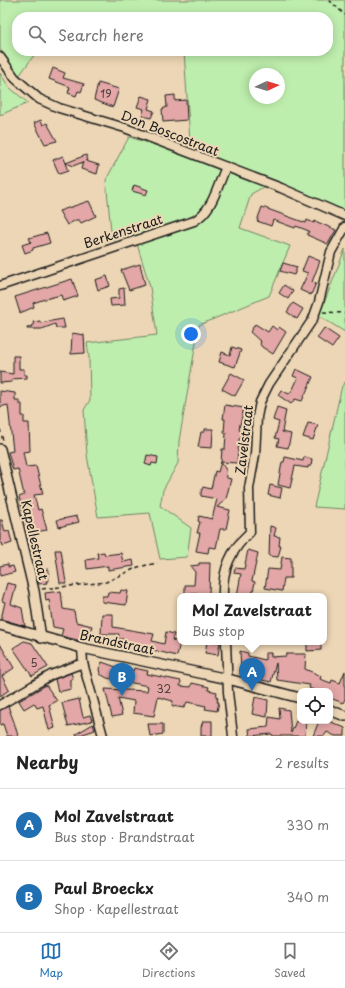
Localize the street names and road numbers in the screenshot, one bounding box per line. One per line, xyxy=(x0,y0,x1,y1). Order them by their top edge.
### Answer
street label: Don Boscostraat xyxy=(118,105,222,160)
street label: Berkenstraat xyxy=(81,209,165,252)
street label: Zavelstraat xyxy=(230,404,257,476)
street label: Kapellestraat xyxy=(17,498,54,582)
street label: Brandstraat xyxy=(78,624,156,659)

